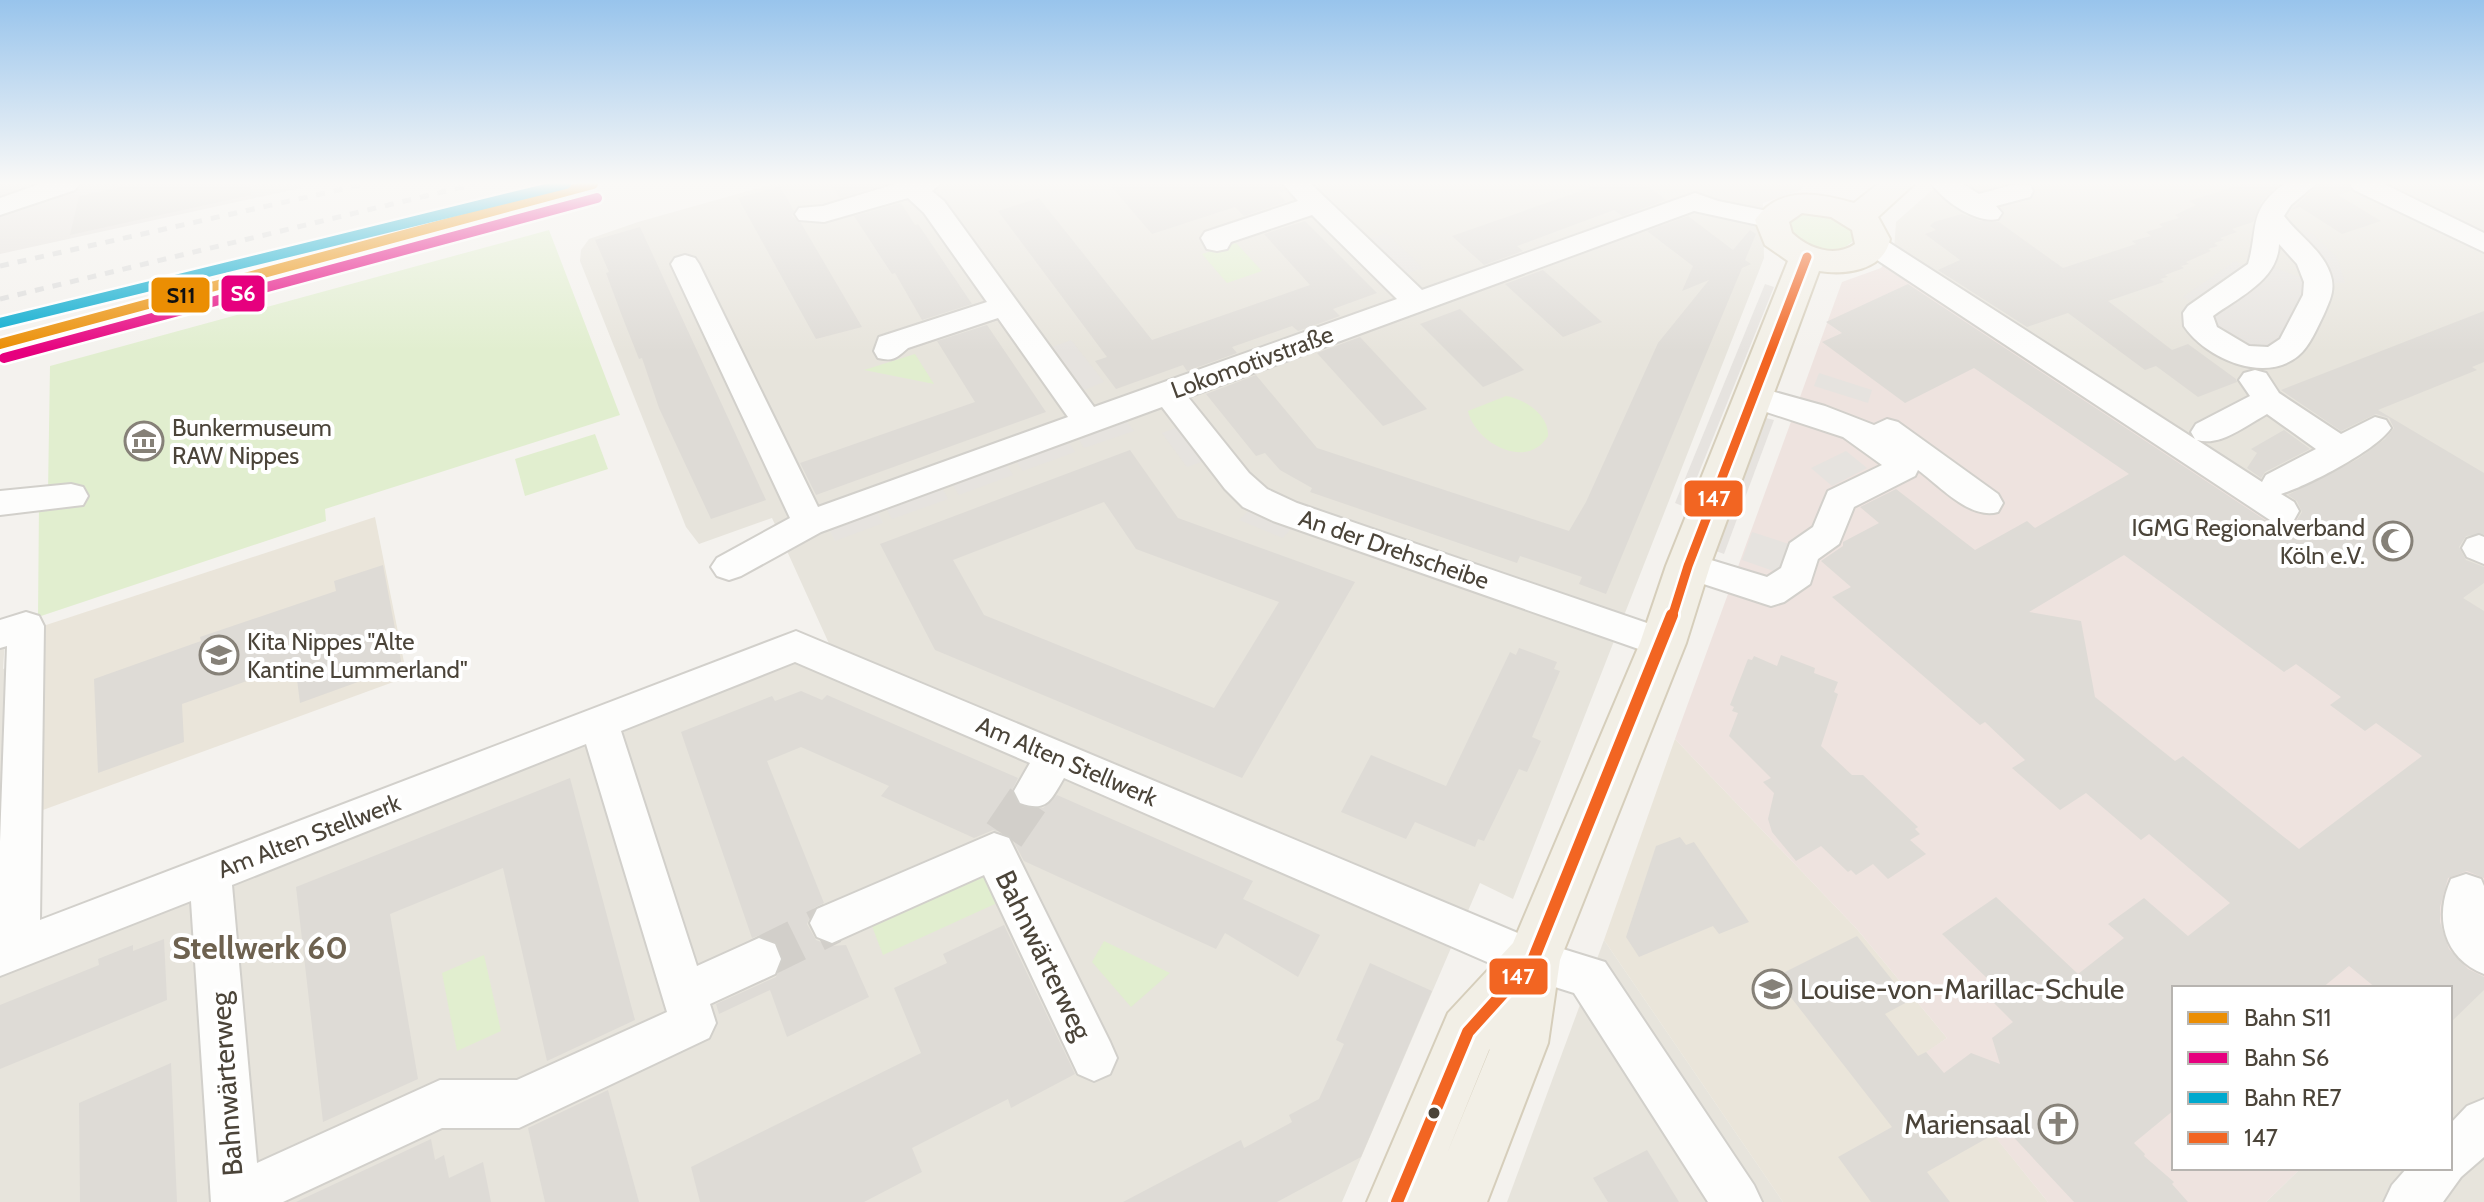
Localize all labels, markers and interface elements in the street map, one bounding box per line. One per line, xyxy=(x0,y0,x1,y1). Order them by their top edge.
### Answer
line badge: S6 xyxy=(220,274,266,313)
line badge: S11 xyxy=(150,276,211,314)
text: S6 xyxy=(230,280,256,307)
text: S11 xyxy=(167,282,196,309)
street label: Lokomotivstraße xyxy=(1167,319,1337,405)
place label: Bunkermuseum RAW Nippes xyxy=(172,413,332,470)
museum icon: Bunkermuseum RAW Nippes xyxy=(123,420,165,462)
line badge: 147 xyxy=(1683,479,1744,518)
text: 147 xyxy=(1698,485,1731,512)
street label: An der Drehscheibe xyxy=(1295,503,1493,595)
place label: IGMG Regionalverband Köln e.V. xyxy=(2131,513,2365,570)
mosque icon: IGMG Regionalverband Köln e.V. xyxy=(2372,520,2414,562)
place label: Kita Nippes "Alte Kantine Lummerland" xyxy=(247,627,468,684)
school or university icon: Kita Nippes "Alte Kantine Lummerland" xyxy=(198,634,240,676)
street label: Am Alten Stellwerk xyxy=(972,710,1162,812)
street label: Am Alten Stellwerk xyxy=(213,788,405,884)
street label: Bahnwärterweg xyxy=(988,865,1100,1046)
district label: Stellwerk 60 xyxy=(172,928,348,967)
line badge: 147 xyxy=(1488,957,1549,996)
text: 147 xyxy=(1502,963,1535,990)
school or university icon: Louise-von-Marillac-Schule xyxy=(1751,968,1793,1010)
place label: Louise-von-Marillac-Schule xyxy=(1800,972,2124,1006)
legend xyxy=(2172,986,2452,1170)
street label: Bahnwärterweg xyxy=(203,990,249,1177)
text: Bahn S11 xyxy=(2244,1003,2331,1032)
text: Bahn S6 xyxy=(2244,1043,2329,1072)
text: Bahn RE7 xyxy=(2244,1083,2342,1112)
church icon: Mariensaal xyxy=(2037,1103,2079,1145)
unlabelled marker xyxy=(1426,1105,1442,1121)
place label: Mariensaal xyxy=(1904,1107,2030,1141)
text: 147 xyxy=(2244,1123,2278,1152)

